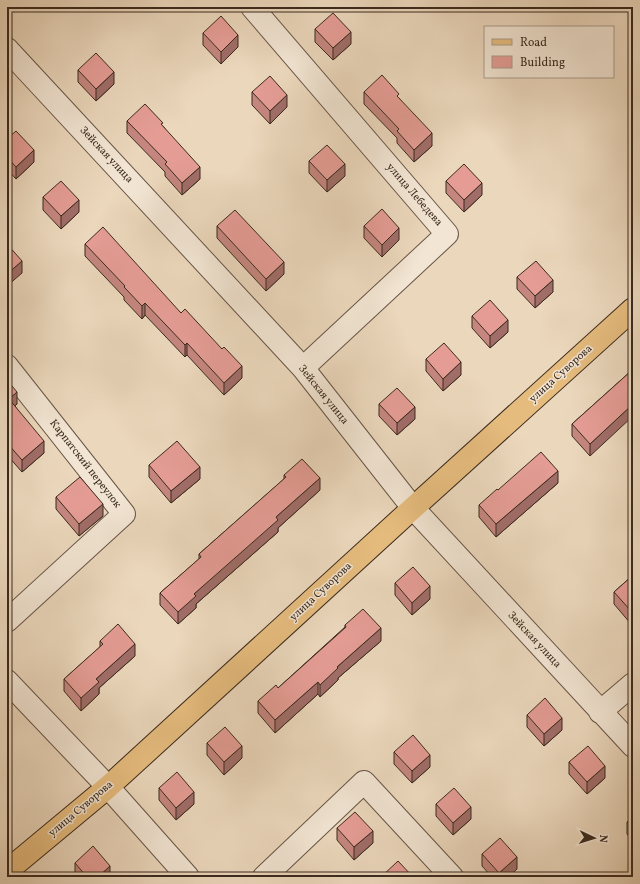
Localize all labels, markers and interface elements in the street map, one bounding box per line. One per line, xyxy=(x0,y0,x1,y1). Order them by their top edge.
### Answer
legend xyxy=(484,26,614,78)
text: Road xyxy=(520,35,547,51)
text: Building xyxy=(520,55,565,71)
street label: Зейская улица xyxy=(76,123,137,187)
street label: улица Лебедева xyxy=(382,160,446,230)
street label: улица Суворова xyxy=(526,341,596,406)
street label: Зейская улица xyxy=(294,362,352,428)
street label: Карпатский переулок xyxy=(46,417,124,511)
street label: улица Суворова xyxy=(287,559,356,625)
street label: Зейская улица xyxy=(504,608,565,672)
street label: улица Суворова xyxy=(45,777,117,841)
north arrow xyxy=(574,818,614,858)
text: N xyxy=(595,834,610,843)

